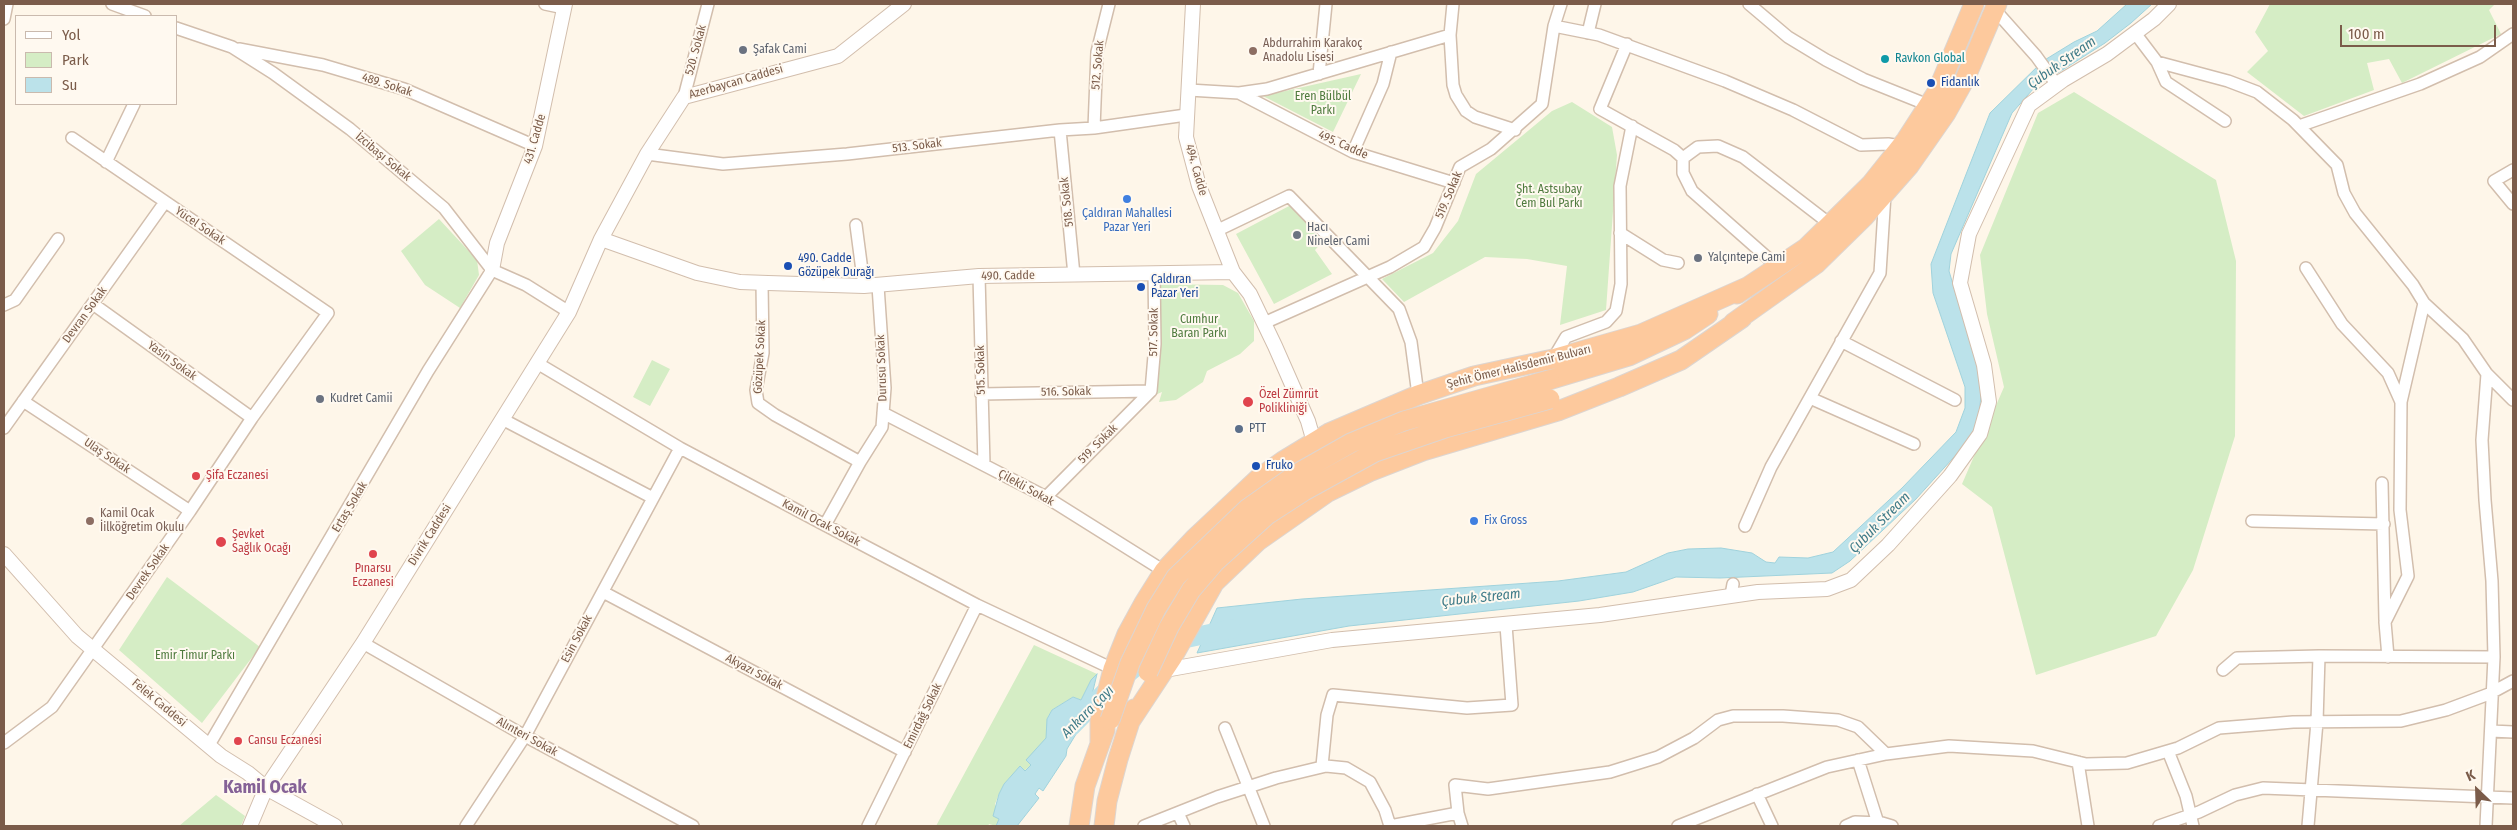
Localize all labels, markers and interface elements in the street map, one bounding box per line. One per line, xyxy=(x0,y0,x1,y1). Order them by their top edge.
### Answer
legend xyxy=(15,15,178,105)
scale bar xyxy=(2342,15,2498,47)
street label: 520. Sokak xyxy=(682,23,710,77)
text: 100 m xyxy=(2348,25,2385,43)
text: Yol xyxy=(62,26,80,44)
water label: Çubuk Stream xyxy=(2025,33,2099,93)
place label: Abdurrahim Karakoç Anadolu Lisesi xyxy=(1263,37,1362,65)
street label: 512. Sokak xyxy=(1089,40,1107,90)
place label: Şafak Cami xyxy=(753,43,807,57)
marker: Şafak Cami xyxy=(737,44,749,56)
marker: Abdurrahim Karakoç Anadolu Lisesi xyxy=(1247,45,1259,57)
text: Park xyxy=(62,51,89,69)
place label: Ravkon Global xyxy=(1895,52,1965,66)
marker: Ravkon Global xyxy=(1879,53,1891,65)
street label: Azerbaycan Caddesi xyxy=(687,62,785,102)
street label: 489. Sokak xyxy=(360,70,414,100)
text: Su xyxy=(62,76,77,94)
place label: Fidanlık xyxy=(1941,76,1979,90)
marker: Fidanlık xyxy=(1925,77,1937,89)
park label: Eren Bülbül Parkı xyxy=(1295,90,1351,118)
street label: 431. Cadde xyxy=(521,112,549,166)
street label: 495. Cadde xyxy=(1316,128,1370,162)
street label: İzcibaşı Sokak xyxy=(352,130,414,184)
street label: 513. Sokak xyxy=(892,136,942,156)
street label: 494. Cadde xyxy=(1182,142,1210,198)
street label: 519. Sokak xyxy=(1433,169,1465,221)
street label: 518. Sokak xyxy=(1057,176,1077,228)
park label: Şht. Astsubay Cem Bul Parkı xyxy=(1516,183,1582,211)
marker: Çaldıran Mahallesi Pazar Yeri xyxy=(1121,193,1133,205)
street label: Yücel Sokak xyxy=(172,204,228,248)
place label: Çaldıran Mahallesi Pazar Yeri xyxy=(1082,207,1172,235)
place label: Hacı Nineler Cami xyxy=(1307,221,1370,249)
marker: Hacı Nineler Cami xyxy=(1291,229,1303,241)
place label: Yalçıntepe Cami xyxy=(1708,251,1785,265)
place label: 490. Cadde Gözüpek Durağı xyxy=(798,252,874,280)
marker: Yalçıntepe Cami xyxy=(1692,252,1704,264)
marker: 490. Cadde Gözüpek Durağı xyxy=(782,260,794,272)
street label: 490. Cadde xyxy=(981,268,1035,284)
place label: Çaldıran Pazar Yeri xyxy=(1151,273,1198,301)
marker: Çaldıran Pazar Yeri xyxy=(1135,281,1147,293)
street label: Devran Sokak xyxy=(60,284,110,346)
street label: 517. Sokak xyxy=(1146,307,1162,357)
park label: Cumhur Baran Parkı xyxy=(1171,313,1227,341)
street label: Gözüpek Sokak xyxy=(751,320,769,394)
street label: Durusu Sokak xyxy=(874,334,890,402)
street label: Yasin Sokak xyxy=(145,338,199,384)
street label: Şehit Ömer Halisdemir Bulvarı xyxy=(1446,342,1592,392)
street label: 515. Sokak xyxy=(973,345,989,395)
street label: 516. Sokak xyxy=(1041,384,1091,400)
place label: Özel Zümrüt Polikliniği xyxy=(1259,388,1318,416)
place label: Kudret Camii xyxy=(330,392,393,406)
marker: Kudret Camii xyxy=(314,393,326,405)
marker: Özel Zümrüt Polikliniği xyxy=(1241,395,1255,409)
street label: 519. Sokak xyxy=(1075,421,1121,467)
place label: PTT xyxy=(1249,422,1266,436)
marker: PTT xyxy=(1233,423,1245,435)
street label: Ulaş Sokak xyxy=(81,435,133,477)
place label: Fruko xyxy=(1266,459,1293,473)
marker: Fruko xyxy=(1250,460,1262,472)
street label: Çilekli Sokak xyxy=(995,467,1057,509)
place label: Şifa Eczanesi xyxy=(206,469,268,483)
marker: Şifa Eczanesi xyxy=(190,470,202,482)
street label: Ertaş Sokak xyxy=(329,479,371,535)
water label: Çubuk Stream xyxy=(1846,489,1914,557)
street label: Kamil Ocak Sokak xyxy=(779,496,863,550)
street label: Divrik Caddesi xyxy=(405,502,455,568)
place label: Kamil Ocak İilköğretim Okulu xyxy=(100,507,184,535)
place label: Fix Gross xyxy=(1484,514,1527,528)
marker: Kamil Ocak İilköğretim Okulu xyxy=(84,515,96,527)
marker: Fix Gross xyxy=(1468,515,1480,527)
place label: Şevket Sağlık Ocağı xyxy=(232,528,291,556)
marker: Şevket Sağlık Ocağı xyxy=(214,535,228,549)
street label: Devrek Sokak xyxy=(123,541,173,603)
marker: Pınarsu Eczanesi xyxy=(367,548,379,560)
place label: Pınarsu Eczanesi xyxy=(352,562,394,590)
water label: Çubuk Stream xyxy=(1441,586,1521,610)
street label: Esin Sokak xyxy=(558,613,596,665)
park label: Emir Timur Parkı xyxy=(155,649,235,663)
street label: Akyazı Sokak xyxy=(723,651,785,693)
street label: Felek Caddesi xyxy=(129,676,189,730)
street label: Emirdağ Sokak xyxy=(901,681,945,751)
water label: Ankara Çayı xyxy=(1058,682,1118,742)
street label: Alınteri Sokak xyxy=(494,714,560,760)
place label: Cansu Eczanesi xyxy=(248,734,322,748)
marker: Cansu Eczanesi xyxy=(232,735,244,747)
north arrow xyxy=(2452,765,2502,815)
text: K xyxy=(2464,766,2478,785)
district label: Kamil Ocak xyxy=(223,777,307,799)

